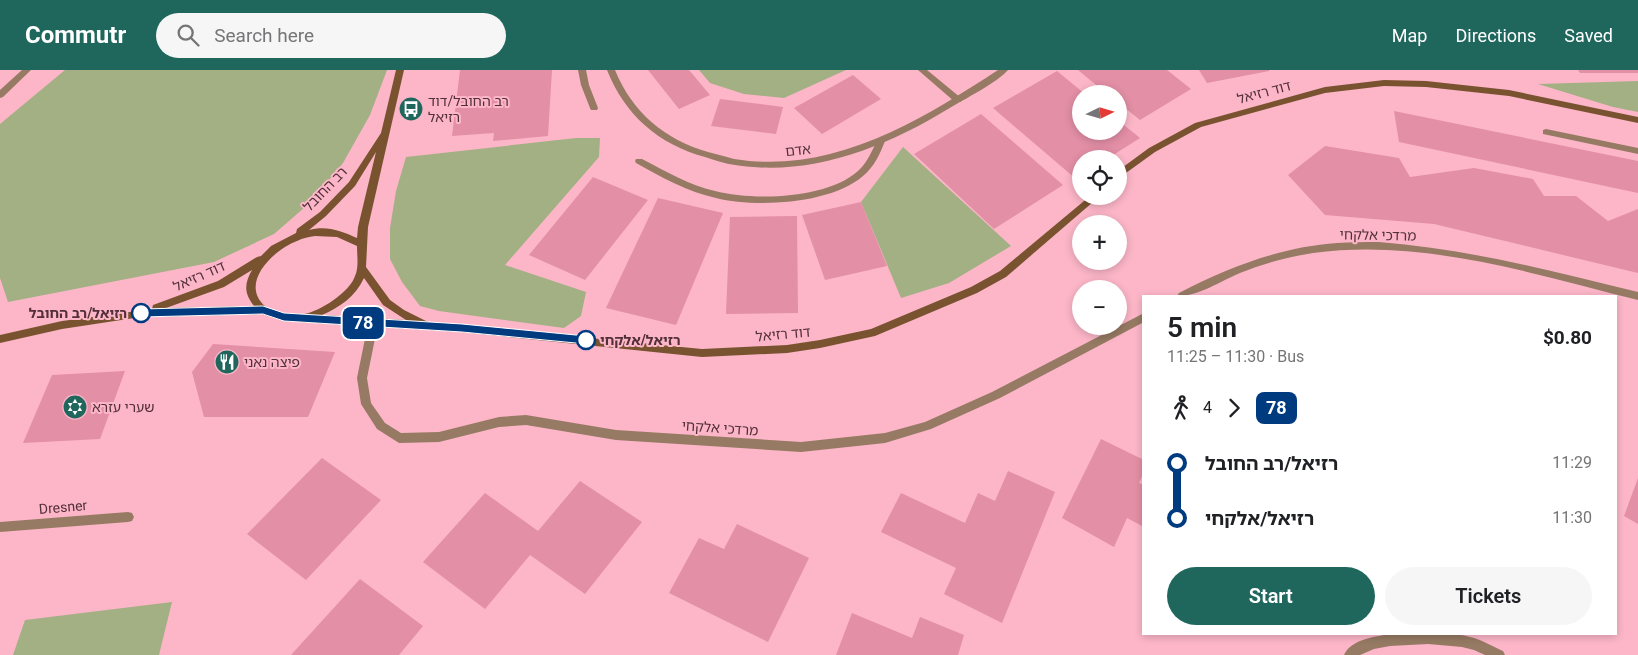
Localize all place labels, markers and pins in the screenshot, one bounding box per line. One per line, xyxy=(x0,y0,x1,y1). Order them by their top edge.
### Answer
place label: רב החובל/דוד רזיאל xyxy=(428,93,509,125)
bus stop icon: רב החובל/דוד רזיאל xyxy=(398,96,424,122)
marker: רזיאל/רב החובל xyxy=(131,303,151,323)
place label: רזיאל/רב החובל xyxy=(29,305,127,321)
marker: רזיאל/אלקחי xyxy=(576,330,596,350)
place label: רזיאל/אלקחי xyxy=(600,332,680,348)
restaurant icon: פיצה נאני xyxy=(214,349,240,375)
place label: פיצה נאני xyxy=(244,354,300,370)
synagogue icon: שערי עזרא xyxy=(62,394,88,420)
place label: שערי עזרא xyxy=(92,399,155,415)

